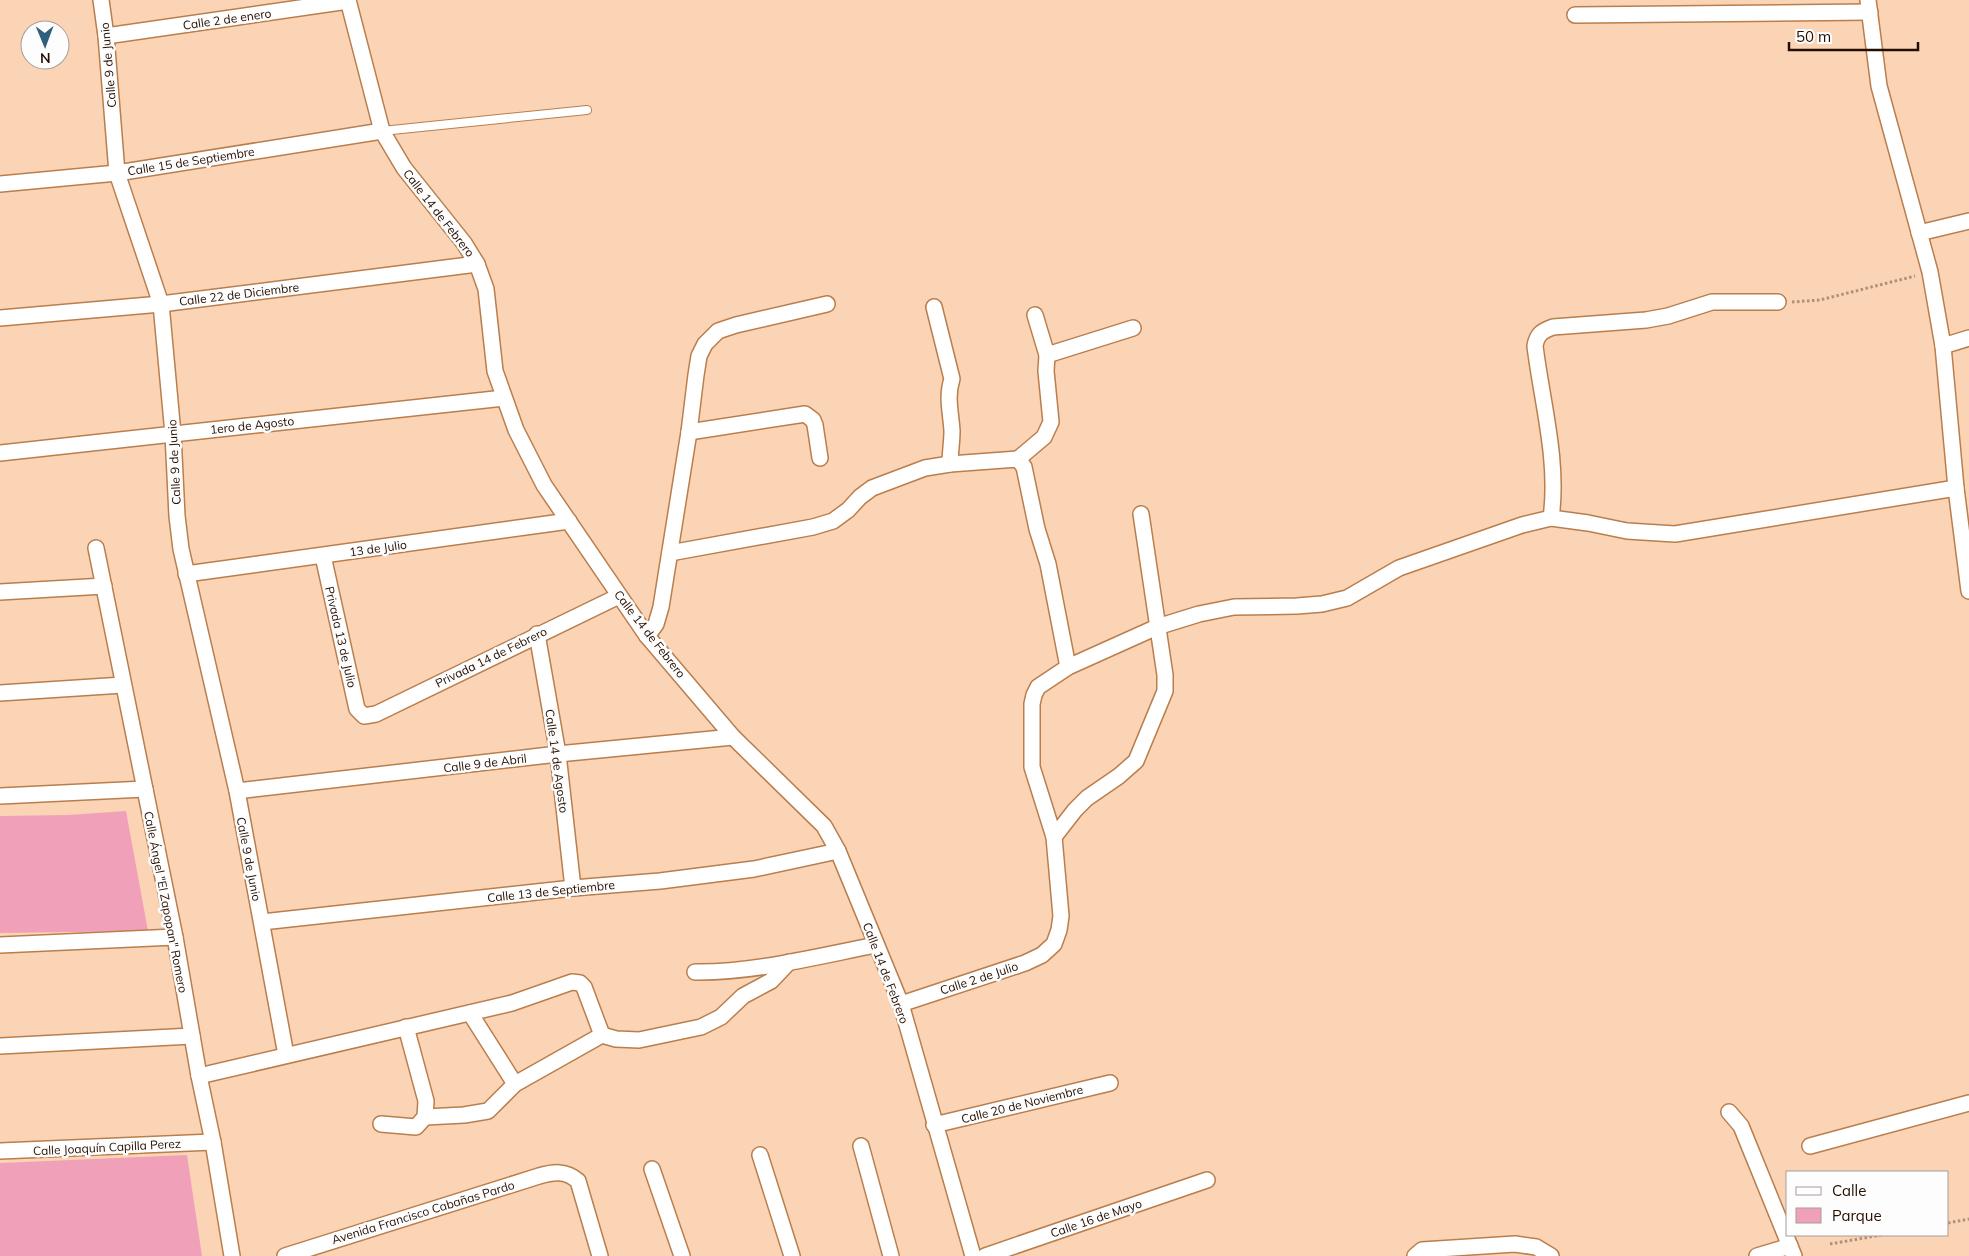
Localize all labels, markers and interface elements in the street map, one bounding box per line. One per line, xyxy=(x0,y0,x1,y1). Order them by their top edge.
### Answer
street label: Calle 2 de enero xyxy=(182,5,272,33)
north arrow xyxy=(20,20,70,70)
scale bar xyxy=(1789,20,1918,52)
street label: Calle 9 de Junio xyxy=(97,22,119,108)
text: 50 m xyxy=(1796,27,1831,46)
text: N xyxy=(40,49,51,67)
street label: Calle 15 de Septiembre xyxy=(126,144,256,178)
street label: Calle 14 de Febrero xyxy=(400,166,478,260)
street label: Calle 22 de Diciembre xyxy=(178,279,300,309)
street label: 1ero de Agosto xyxy=(209,413,295,437)
street label: Calle 9 de Junio xyxy=(164,419,184,505)
street label: 13 de Julio xyxy=(348,537,408,559)
street label: Privada 13 de Julio xyxy=(322,585,360,689)
street label: Calle 14 de Febrero xyxy=(611,587,689,681)
street label: Privada 14 de Febrero xyxy=(433,623,549,691)
street label: Calle 14 de Agosto xyxy=(542,708,572,814)
street label: Calle 9 de Abril xyxy=(442,750,528,776)
street label: Calle Ángel "El Zapopan" Romero xyxy=(141,810,191,994)
street label: Calle 9 de Junio xyxy=(233,816,265,902)
street label: Calle 13 de Septiembre xyxy=(486,877,616,905)
street label: Calle 14 de Febrero xyxy=(860,920,912,1026)
street label: Calle 2 de Julio xyxy=(938,958,1020,998)
street label: Calle 20 de Noviembre xyxy=(960,1082,1084,1126)
street label: Calle Joaquín Capilla Perez xyxy=(33,1136,181,1158)
legend xyxy=(1786,1171,1949,1236)
street label: Avenida Francisco Cabañas Pardo xyxy=(330,1177,516,1247)
text: Calle xyxy=(1832,1181,1866,1200)
street label: Calle 16 de Mayo xyxy=(1048,1195,1144,1241)
text: Parque xyxy=(1832,1206,1882,1225)

